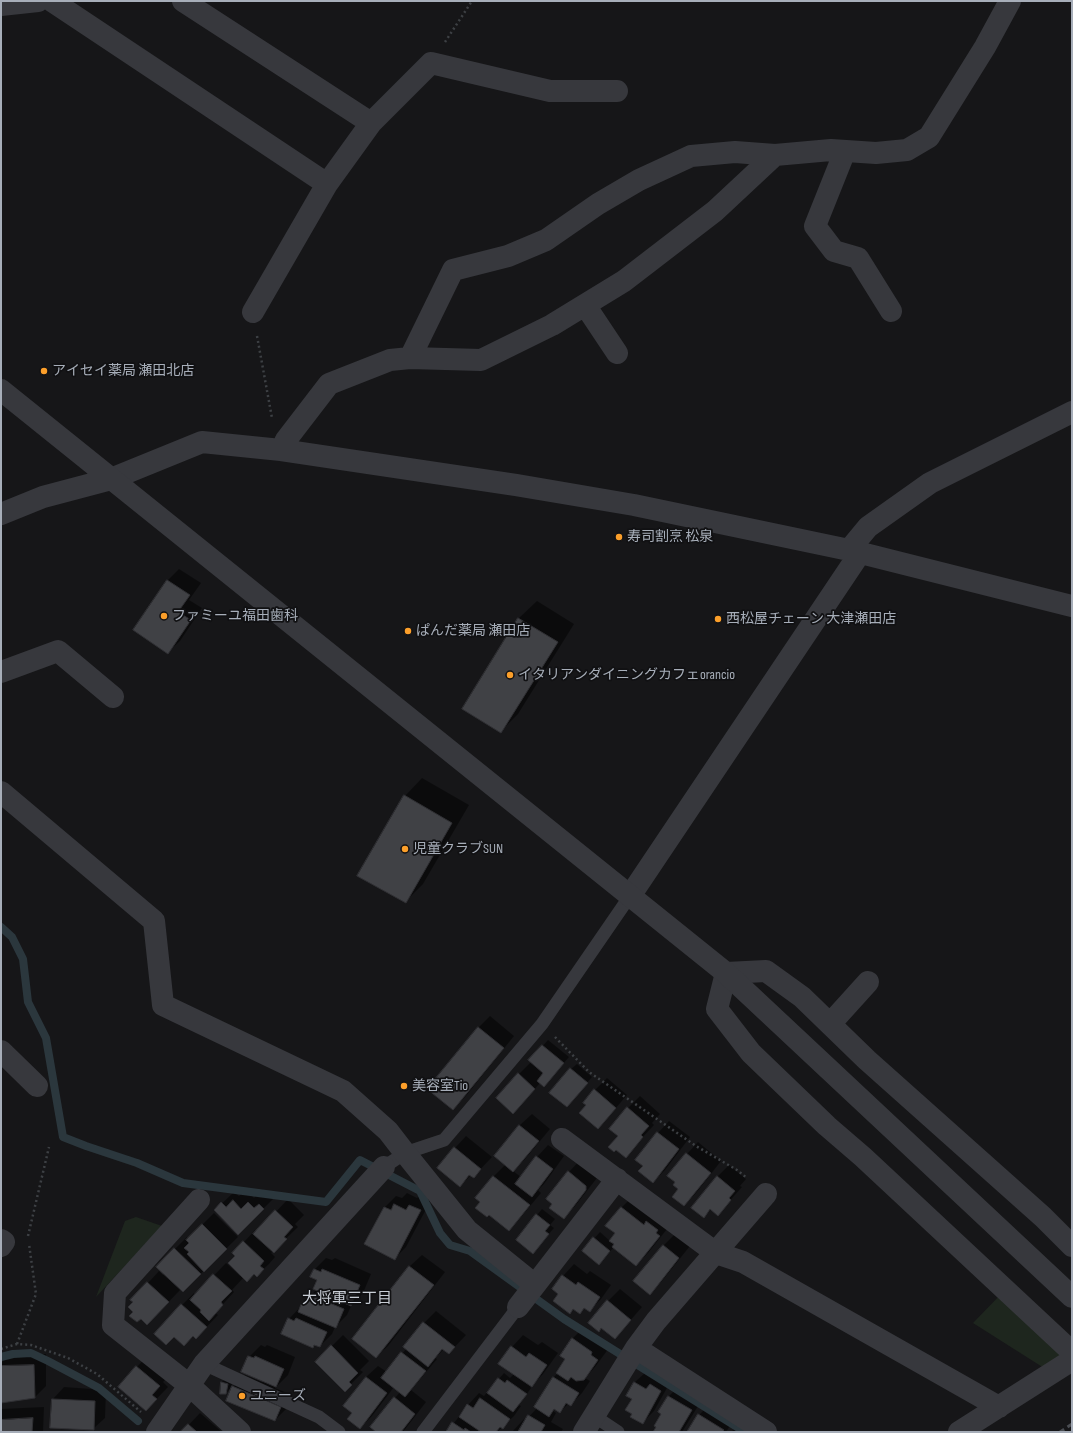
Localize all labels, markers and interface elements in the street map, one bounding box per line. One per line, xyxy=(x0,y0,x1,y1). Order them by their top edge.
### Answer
place label: アイセイ薬局 瀬田北店 xyxy=(52,363,194,379)
marker: アイセイ薬局 瀬田北店 xyxy=(39,366,49,376)
place label: 寿司割烹 松泉 xyxy=(627,529,713,545)
marker: 寿司割烹 松泉 xyxy=(614,532,624,542)
place label: ファミーユ福田歯科 xyxy=(172,608,298,624)
marker: ファミーユ福田歯科 xyxy=(159,611,169,621)
place label: 西松屋チェーン 大津瀬田店 xyxy=(726,611,896,627)
marker: 西松屋チェーン 大津瀬田店 xyxy=(713,614,723,624)
place label: ぱんだ薬局 瀬田店 xyxy=(416,623,530,639)
marker: ぱんだ薬局 瀬田店 xyxy=(403,626,413,636)
place label: イタリアンダイニングカフェorancio xyxy=(518,667,735,683)
marker: イタリアンダイニングカフェorancio xyxy=(505,670,515,680)
place label: 児童クラブSUN xyxy=(413,841,503,857)
marker: 児童クラブSUN xyxy=(400,844,410,854)
place label: 美容室Tio xyxy=(412,1078,468,1094)
marker: 美容室Tio xyxy=(399,1081,409,1091)
district label: 大将軍三丁目 xyxy=(302,1290,392,1308)
place label: ユニーズ xyxy=(250,1388,306,1404)
marker: ユニーズ xyxy=(237,1391,247,1401)

